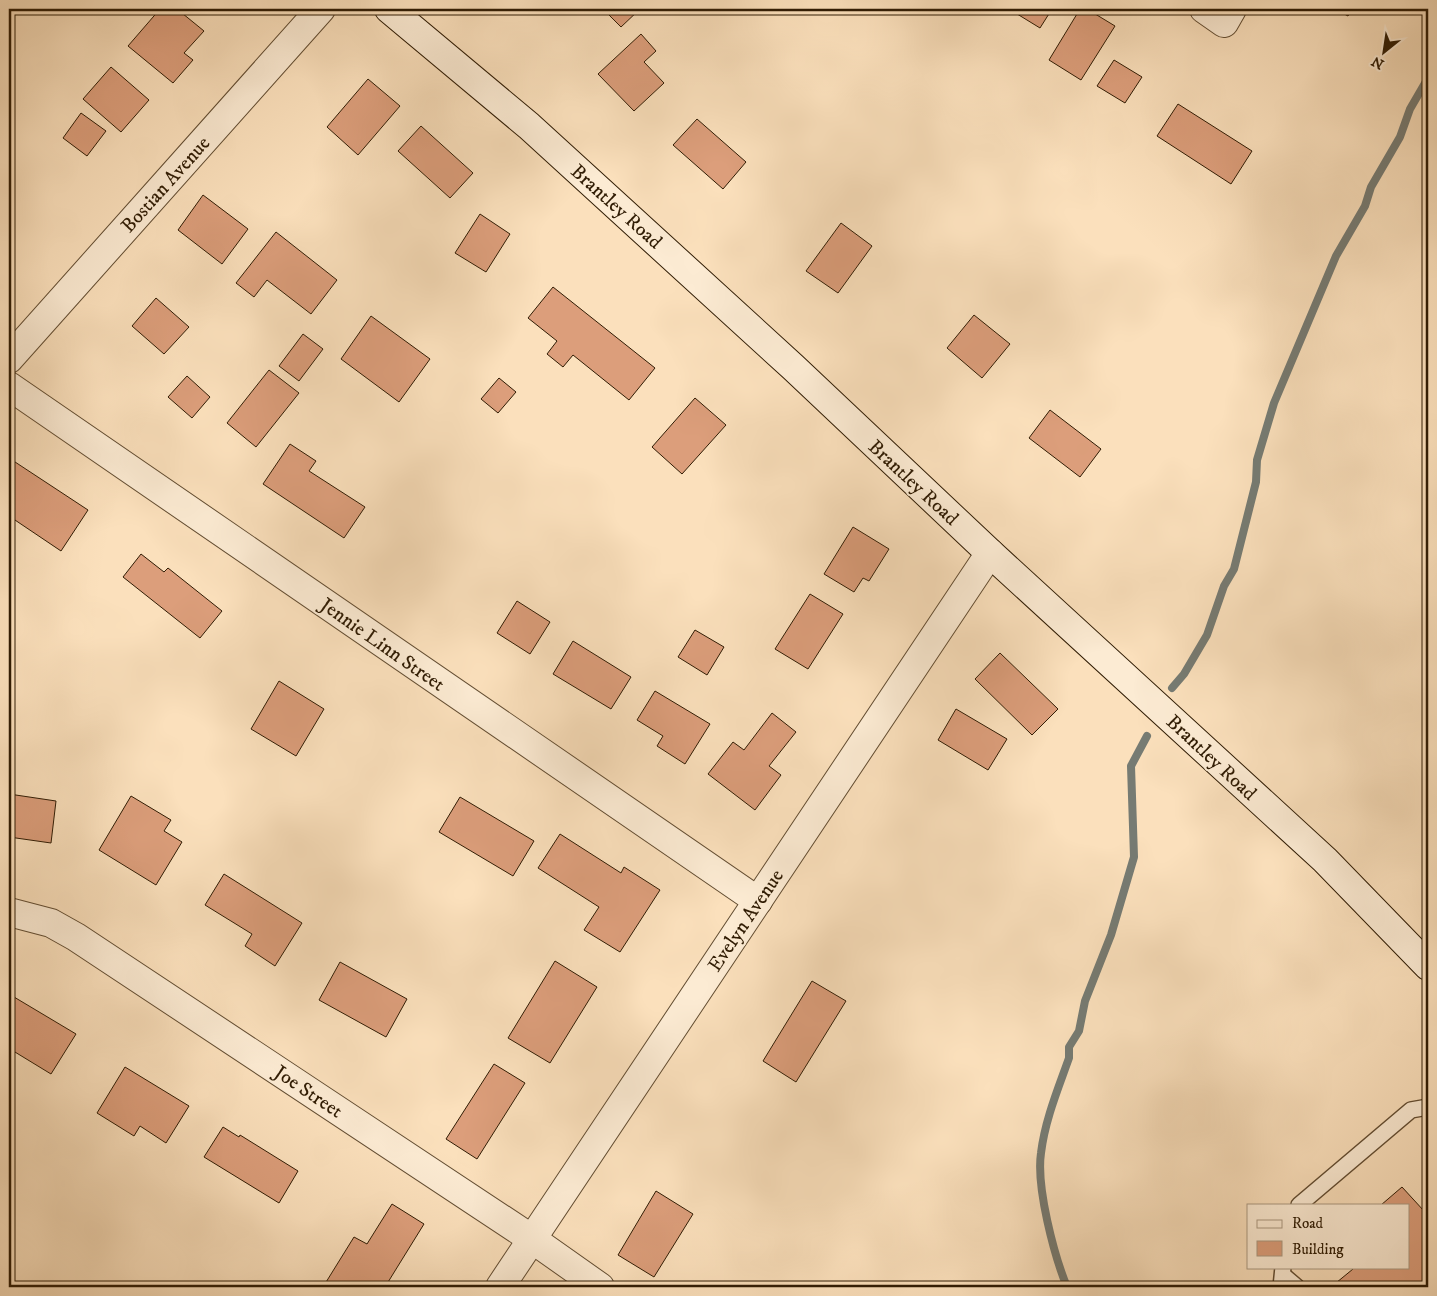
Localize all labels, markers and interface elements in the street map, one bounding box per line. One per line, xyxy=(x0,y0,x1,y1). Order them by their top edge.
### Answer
north arrow xyxy=(1360,28,1410,78)
text: N xyxy=(1368,51,1387,73)
street label: Bostian Avenue xyxy=(116,131,216,239)
street label: Brantley Road xyxy=(565,159,667,255)
street label: Brantley Road xyxy=(863,435,963,531)
street label: Jennie Linn Street xyxy=(313,592,449,698)
street label: Brantley Road xyxy=(1161,710,1261,806)
street label: Evelyn Avenue xyxy=(703,865,790,977)
street label: Joe Street xyxy=(268,1059,347,1124)
legend xyxy=(1247,1204,1410,1268)
text: Road xyxy=(1292,1214,1324,1233)
text: Building xyxy=(1292,1240,1344,1259)

